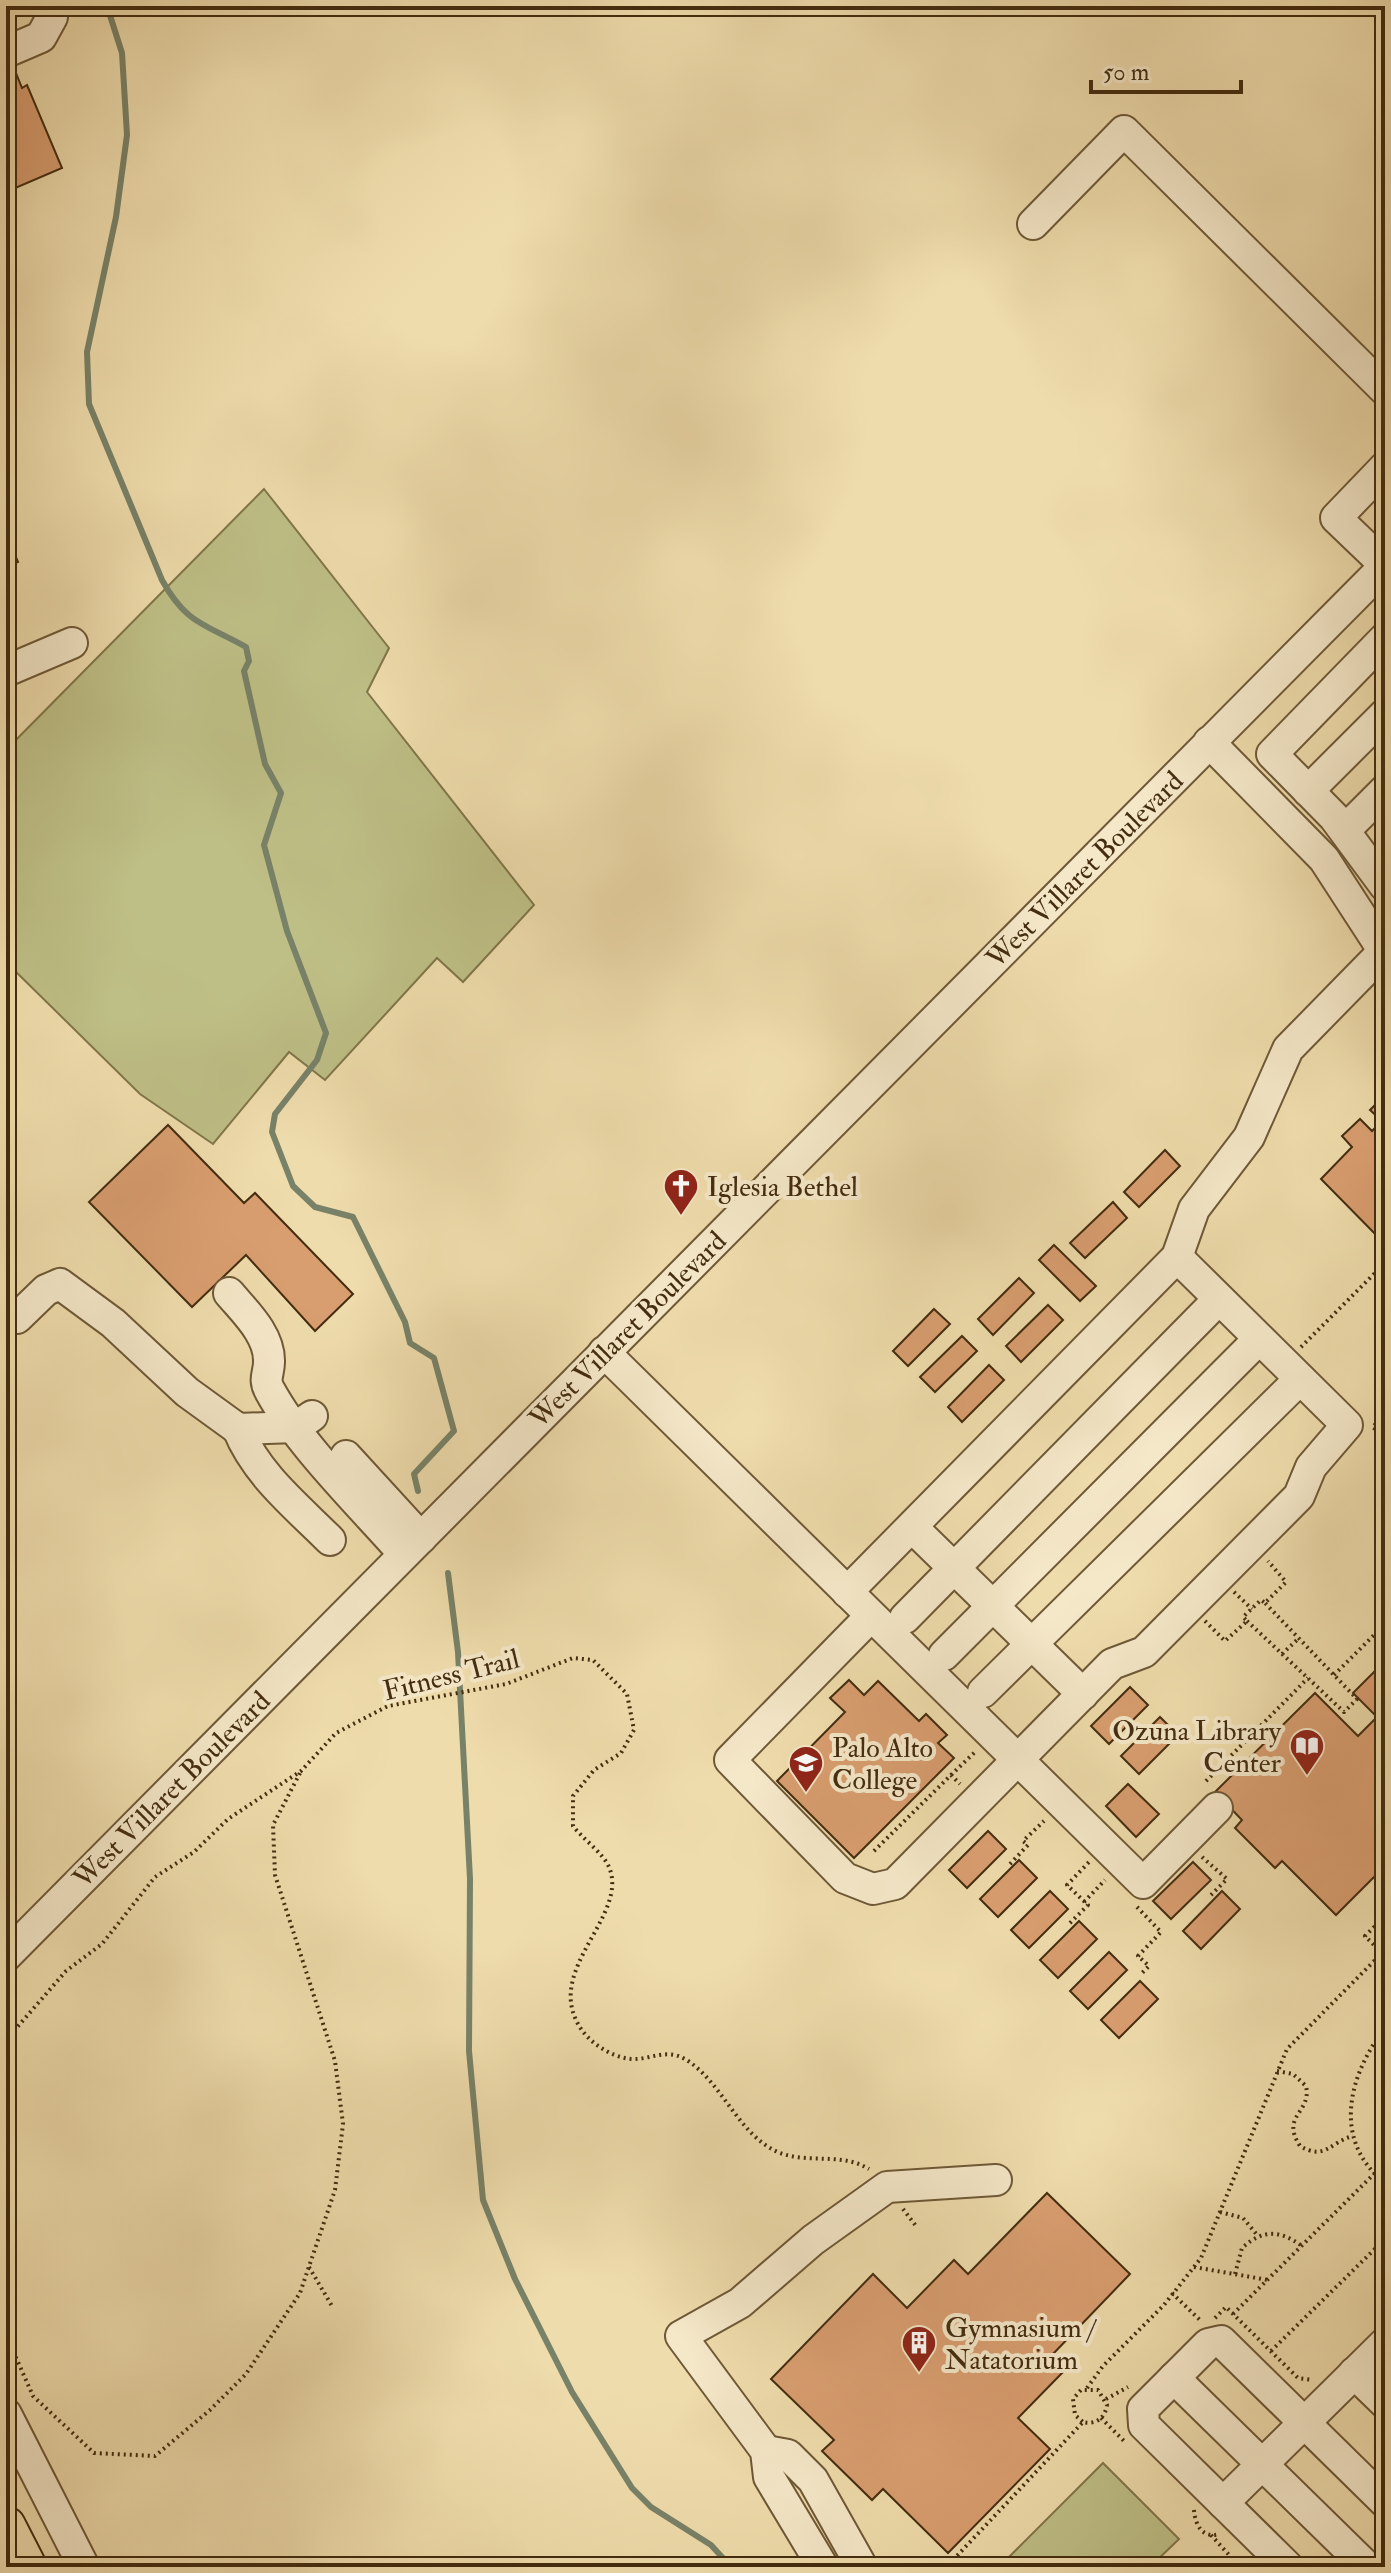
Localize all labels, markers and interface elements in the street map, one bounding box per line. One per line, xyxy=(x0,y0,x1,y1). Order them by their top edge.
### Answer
scale bar xyxy=(1091,44,1241,94)
text: 50 m xyxy=(1103,57,1150,88)
street label: West Villaret Boulevard xyxy=(978,764,1191,977)
church icon: Iglesia Bethel xyxy=(662,1167,700,1217)
place label: Iglesia Bethel xyxy=(707,1170,858,1205)
street label: West Villaret Boulevard xyxy=(521,1224,734,1437)
street label: Fitness Trail xyxy=(380,1642,523,1709)
street label: West Villaret Boulevard xyxy=(65,1684,278,1897)
place label: Ozuna Library Center xyxy=(1112,1714,1282,1781)
library icon: Ozuna Library Center xyxy=(1288,1727,1326,1777)
place label: Palo Alto College xyxy=(832,1731,933,1798)
school or university icon: Palo Alto College xyxy=(787,1744,825,1794)
place label: Gymnasium / Natatorium xyxy=(945,2311,1098,2378)
building icon: Gymnasium / Natatorium xyxy=(900,2324,938,2374)

